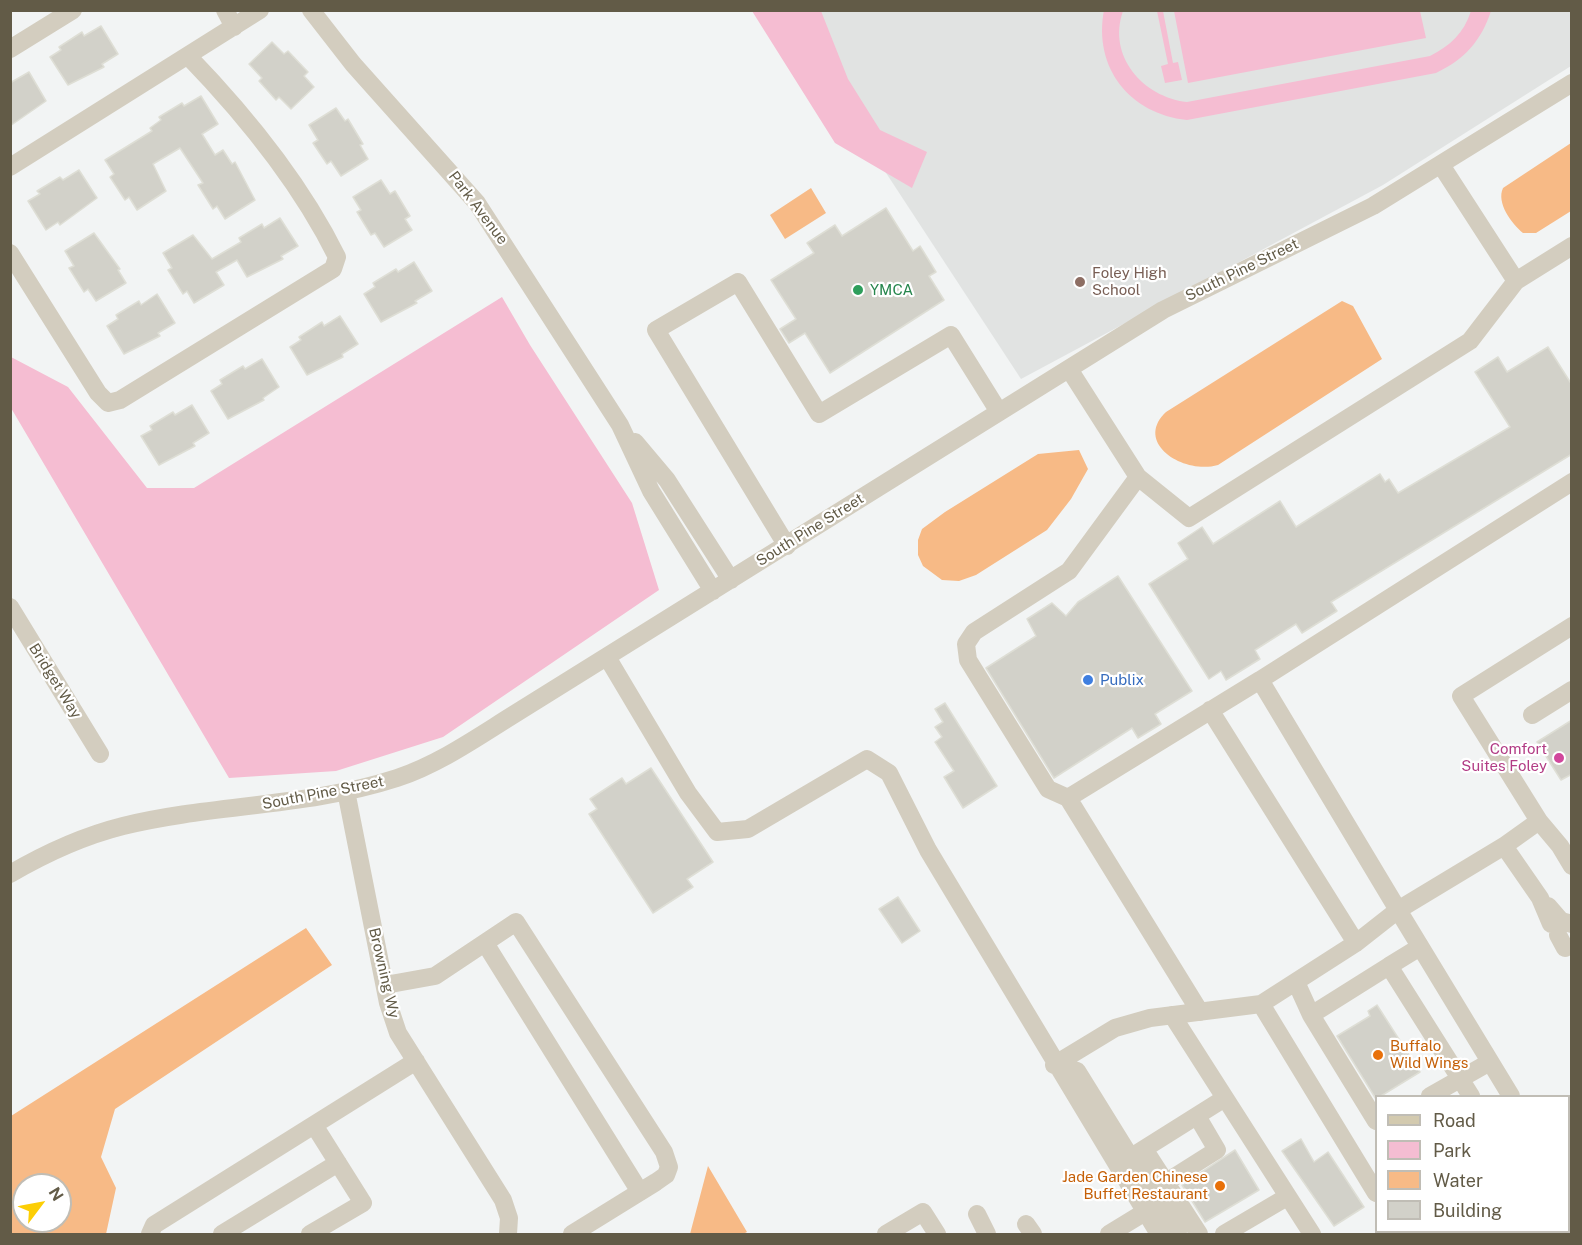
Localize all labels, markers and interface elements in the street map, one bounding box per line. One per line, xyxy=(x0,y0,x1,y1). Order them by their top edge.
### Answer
street label: Park Avenue xyxy=(445,168,511,248)
street label: South Pine Street xyxy=(1183,235,1301,305)
place label: Foley High School xyxy=(1092,264,1167,299)
marker: Foley High School xyxy=(1073,275,1087,289)
place label: YMCA xyxy=(870,281,913,299)
marker: YMCA xyxy=(851,283,865,297)
street label: South Pine Street xyxy=(753,490,867,570)
street label: Bridget Way xyxy=(25,640,85,722)
place label: Publix xyxy=(1100,671,1144,689)
marker: Publix xyxy=(1081,673,1095,687)
place label: Comfort Suites Foley xyxy=(1461,740,1547,775)
marker: Comfort Suites Foley xyxy=(1552,751,1566,765)
street label: South Pine Street xyxy=(261,772,385,814)
street label: Browning Wy xyxy=(365,926,403,1020)
place label: Buffalo Wild Wings xyxy=(1390,1037,1468,1072)
marker: Buffalo Wild Wings xyxy=(1371,1048,1385,1062)
legend xyxy=(1375,1095,1570,1233)
text: Road xyxy=(1433,1110,1476,1131)
text: Park xyxy=(1433,1140,1471,1161)
place label: Jade Garden Chinese Buffet Restaurant xyxy=(1062,1168,1208,1203)
text: Water xyxy=(1433,1170,1483,1191)
north arrow xyxy=(12,1173,72,1233)
marker: Jade Garden Chinese Buffet Restaurant xyxy=(1213,1179,1227,1193)
text: N xyxy=(45,1184,67,1205)
text: Building xyxy=(1433,1200,1502,1221)

